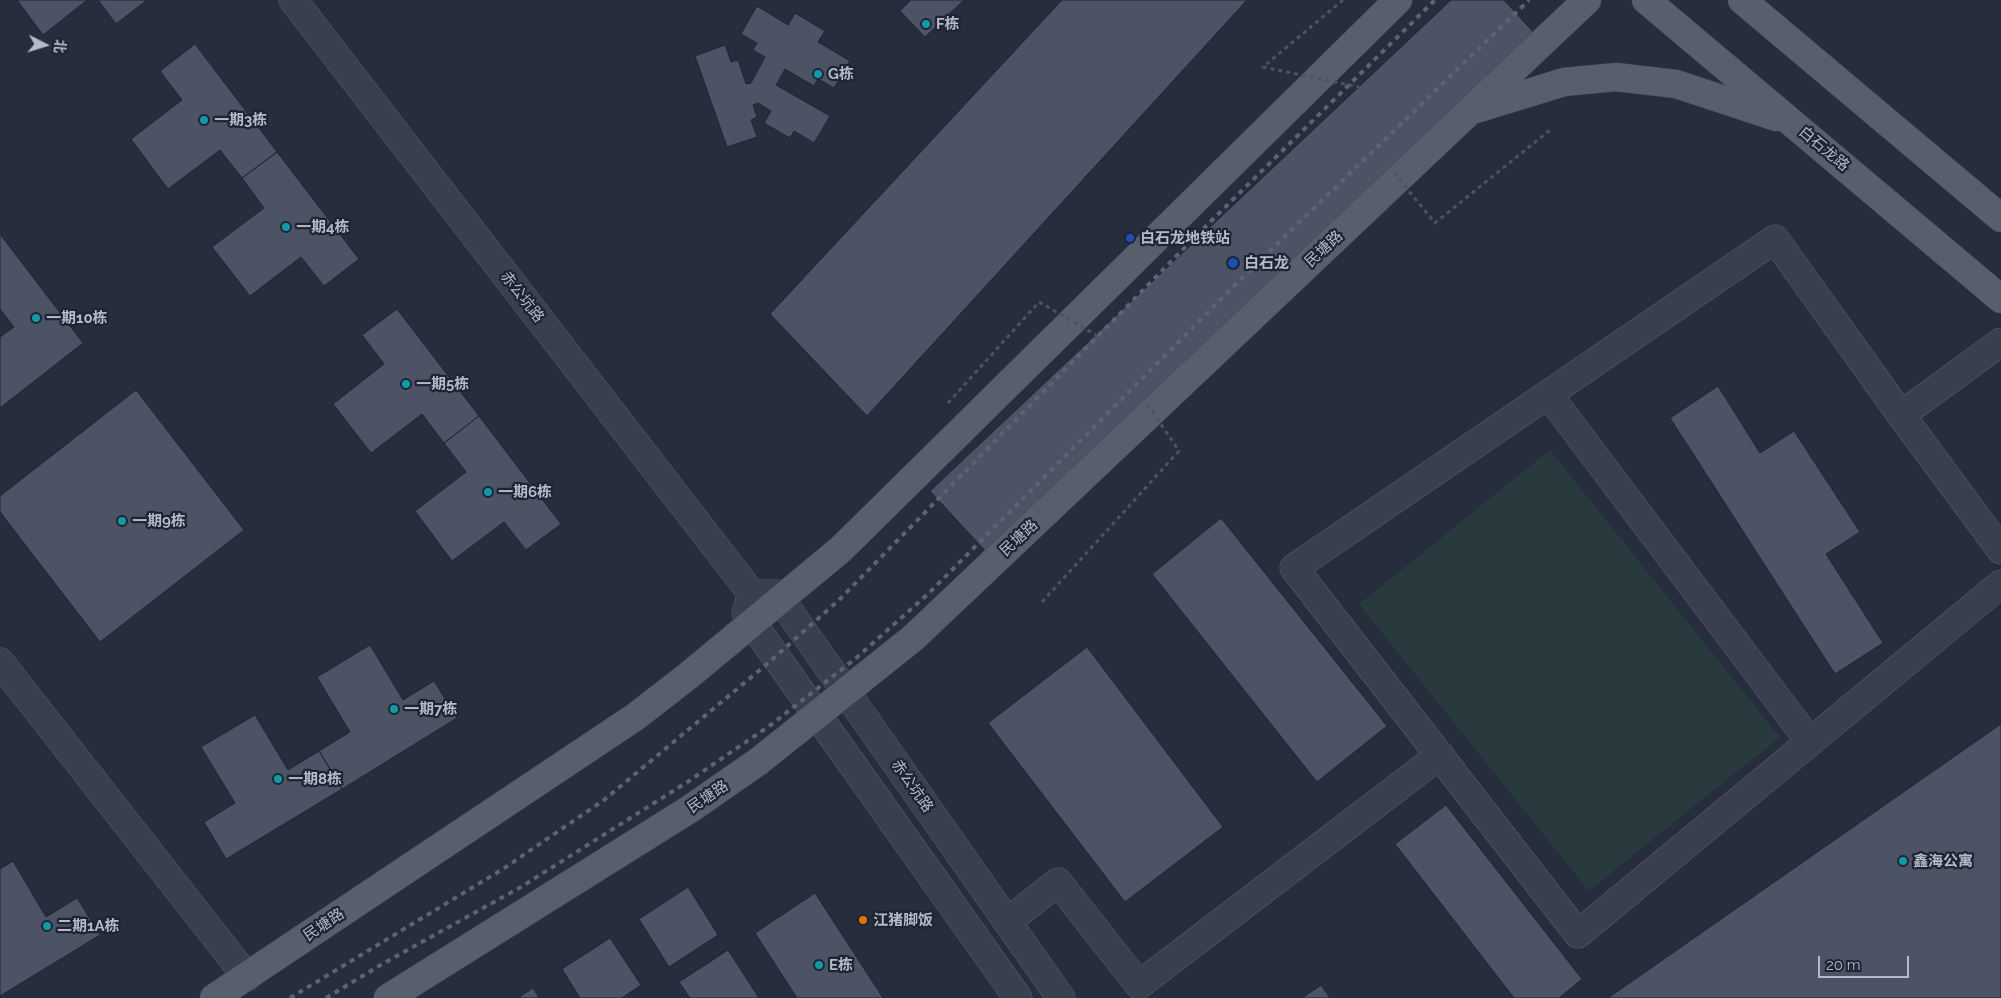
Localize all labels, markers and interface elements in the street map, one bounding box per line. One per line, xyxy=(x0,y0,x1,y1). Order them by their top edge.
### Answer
place label: F栋 xyxy=(936,15,960,33)
marker: F栋 xyxy=(920,18,932,30)
north arrow xyxy=(20,20,70,70)
text: 北 xyxy=(51,39,69,54)
place label: G栋 xyxy=(828,65,854,83)
marker: G栋 xyxy=(812,68,824,80)
place label: 一期3栋 xyxy=(214,111,267,129)
marker: 一期3栋 xyxy=(198,114,210,126)
street label: 白石龙路 xyxy=(1795,123,1853,175)
place label: 一期4栋 xyxy=(296,218,350,236)
marker: 一期4栋 xyxy=(280,221,292,233)
street label: 民塘路 xyxy=(1301,227,1347,271)
place label: 白石龙地铁站 xyxy=(1140,229,1230,247)
marker: 白石龙地铁站 xyxy=(1124,232,1136,244)
place label: 白石龙 xyxy=(1244,254,1289,272)
marker: 白石龙 xyxy=(1226,256,1240,270)
street label: 赤公坑路 xyxy=(496,268,548,326)
place label: 一期10栋 xyxy=(46,309,108,327)
marker: 一期10栋 xyxy=(30,312,42,324)
place label: 一期5栋 xyxy=(416,375,469,393)
marker: 一期5栋 xyxy=(400,378,412,390)
place label: 一期6栋 xyxy=(498,483,552,501)
marker: 一期6栋 xyxy=(482,486,494,498)
place label: 一期9栋 xyxy=(132,512,186,530)
marker: 一期9栋 xyxy=(116,515,128,527)
street label: 民塘路 xyxy=(996,516,1042,560)
place label: 一期7栋 xyxy=(404,700,457,718)
marker: 一期7栋 xyxy=(388,703,400,715)
street label: 赤公坑路 xyxy=(887,756,937,816)
place label: 一期8栋 xyxy=(288,770,342,788)
marker: 一期8栋 xyxy=(272,773,284,785)
street label: 民塘路 xyxy=(684,777,732,817)
place label: 鑫海公寓 xyxy=(1913,852,1973,870)
marker: 鑫海公寓 xyxy=(1897,855,1909,867)
street label: 民塘路 xyxy=(300,905,348,945)
place label: 江猪脚饭 xyxy=(873,911,933,929)
marker: 江猪脚饭 xyxy=(857,914,869,926)
place label: 二期1A栋 xyxy=(57,917,119,935)
marker: 二期1A栋 xyxy=(41,920,53,932)
scale bar xyxy=(1821,946,1912,978)
place label: E栋 xyxy=(829,956,853,974)
text: 20 m xyxy=(1826,956,1861,974)
marker: E栋 xyxy=(813,959,825,971)

